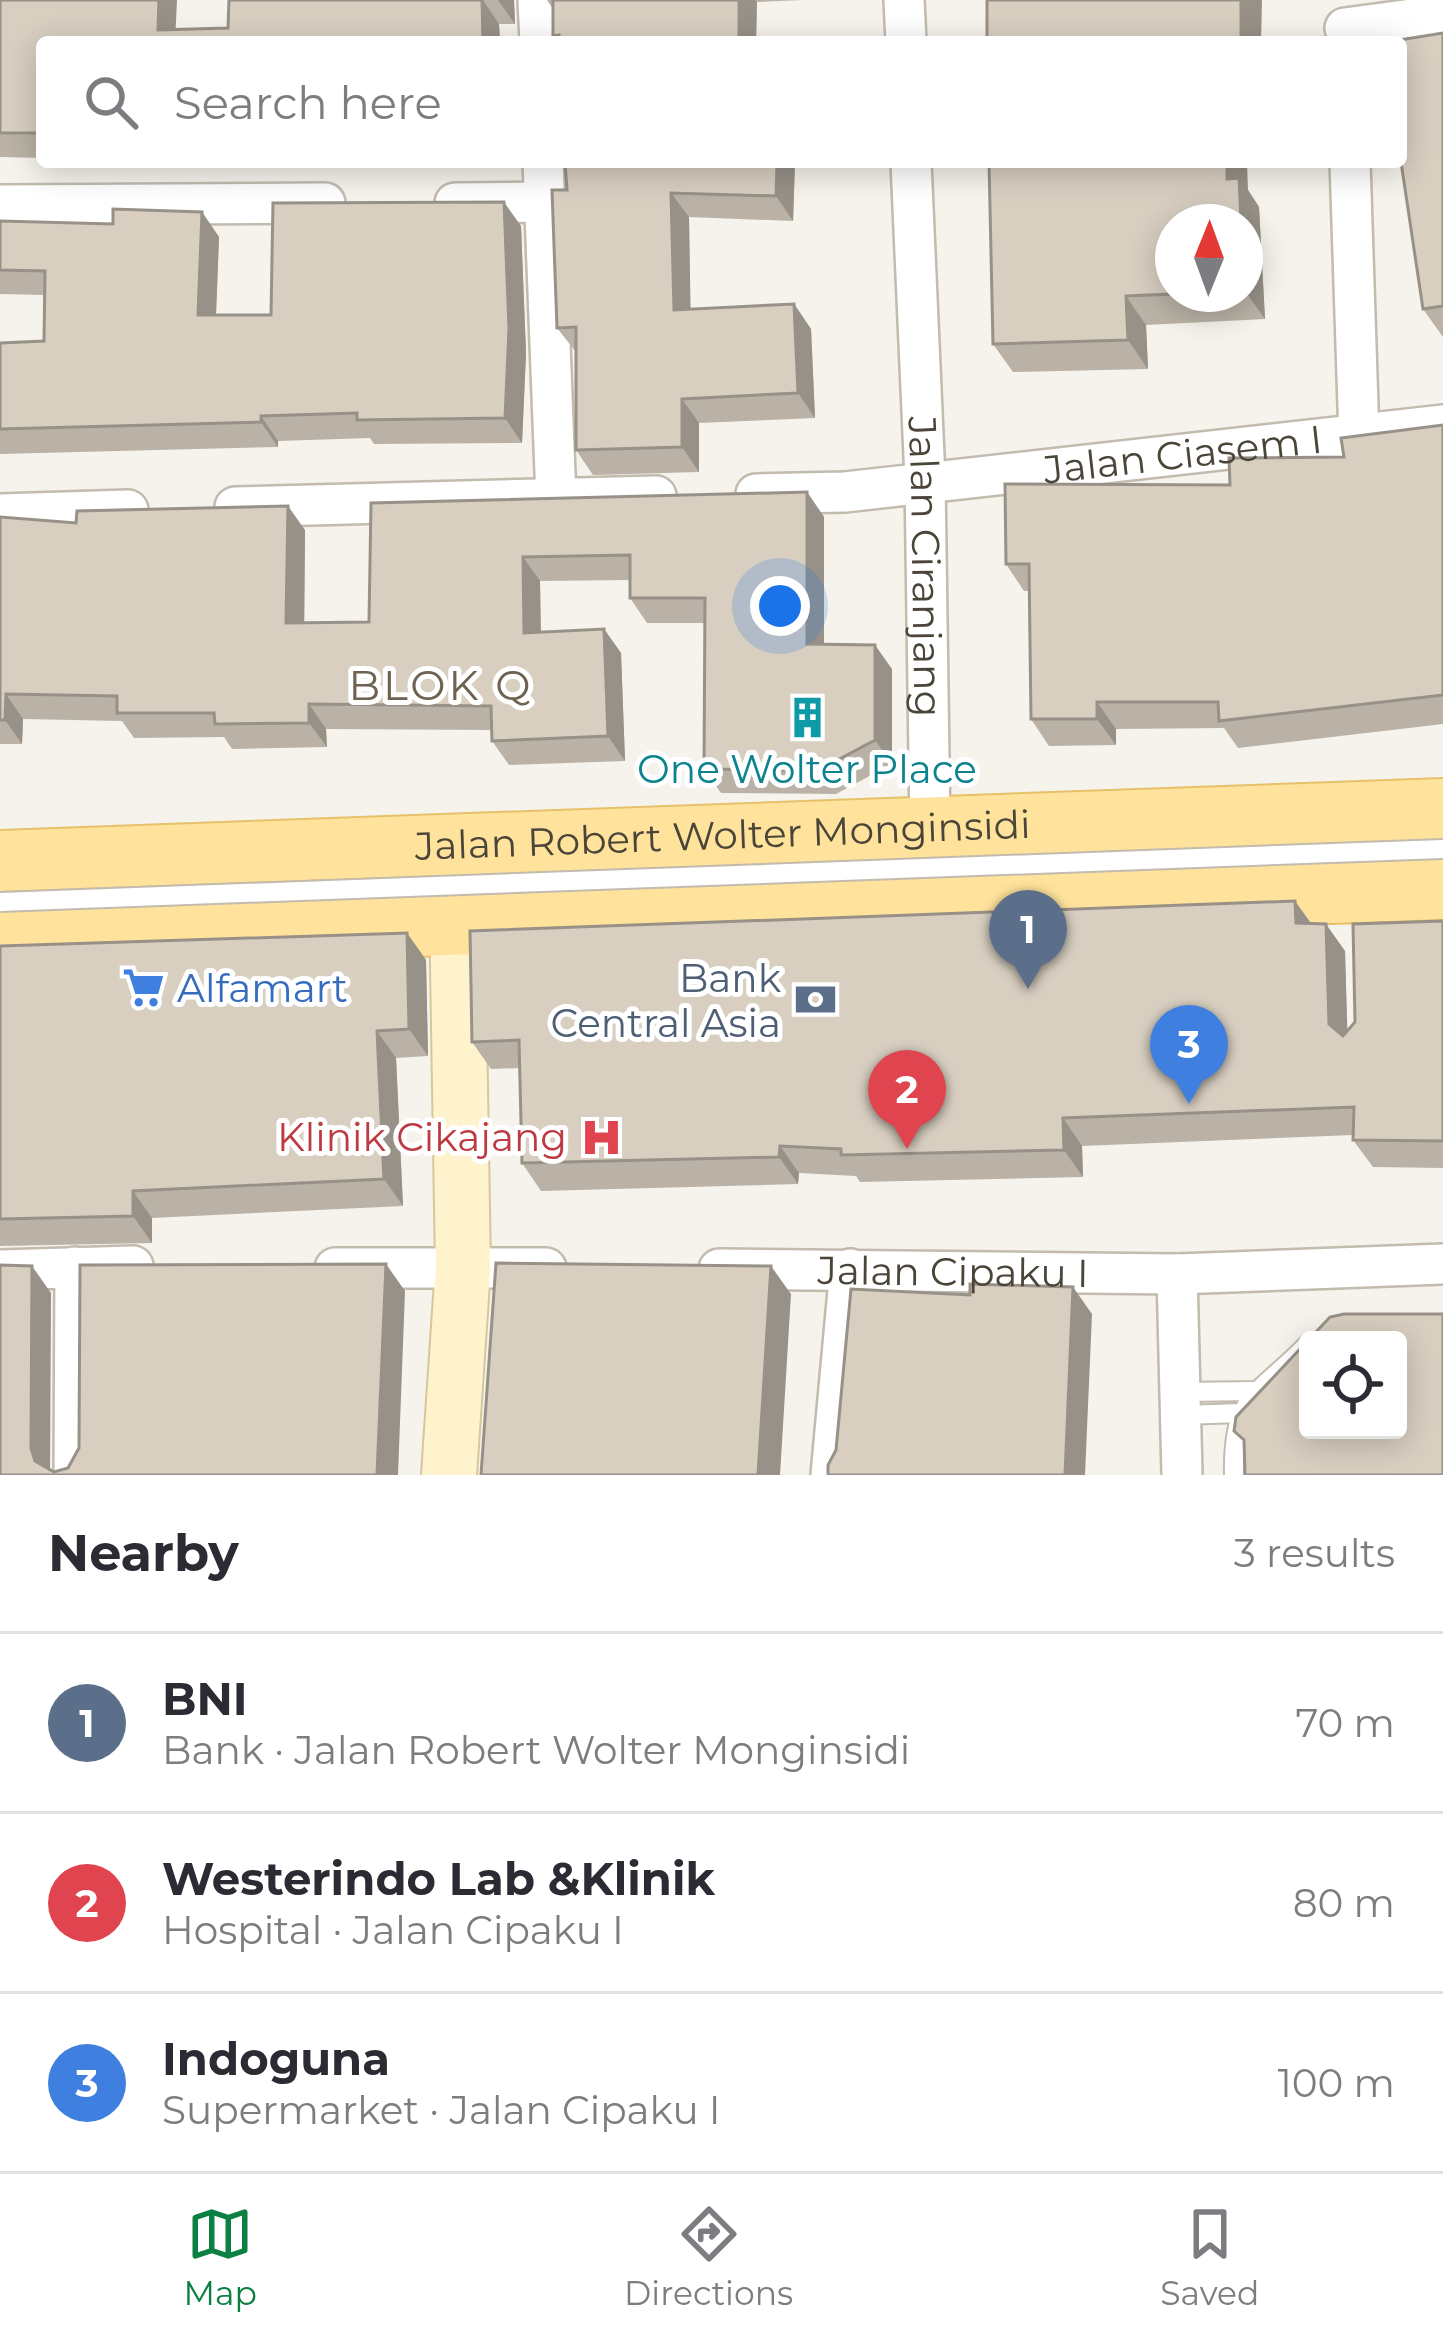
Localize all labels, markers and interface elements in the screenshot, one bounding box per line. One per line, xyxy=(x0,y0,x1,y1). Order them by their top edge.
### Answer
search box xyxy=(36,36,1407,168)
icon: search xyxy=(78,69,144,135)
text: Search here xyxy=(174,75,442,130)
north arrow xyxy=(1155,204,1263,312)
street label: Jalan Ciranjang xyxy=(898,414,952,718)
street label: Jalan Ciasem I xyxy=(1040,415,1325,494)
your location xyxy=(750,576,810,636)
district label: BLOK Q xyxy=(348,659,534,711)
building icon: One Wolter Place xyxy=(784,694,830,740)
place label: One Wolter Place xyxy=(637,745,977,793)
street label: Jalan Robert Wolter Monginsidi xyxy=(413,800,1031,870)
pin: 1 xyxy=(989,890,1067,989)
place label: Bank Central Asia xyxy=(550,954,782,1047)
place label: Alfamart xyxy=(177,964,348,1012)
supermarket icon: Alfamart xyxy=(120,965,166,1011)
bank icon: Bank Central Asia xyxy=(792,977,838,1023)
pin: 3 xyxy=(1150,1005,1228,1104)
pin: 2 xyxy=(868,1050,946,1149)
place label: Klinik Cikajang xyxy=(277,1113,567,1161)
hospital icon: Klinik Cikajang xyxy=(578,1114,624,1160)
street label: Jalan Cipaku I xyxy=(816,1246,1089,1297)
map controls xyxy=(1299,1331,1407,1439)
button: locate xyxy=(1299,1331,1407,1439)
text: Nearby xyxy=(48,1522,239,1584)
text: 3 results xyxy=(1234,1529,1395,1577)
text: BNI xyxy=(162,1671,248,1726)
text: 1 xyxy=(79,1699,95,1747)
text: 70 m xyxy=(1295,1699,1395,1747)
text: Bank · Jalan Robert Wolter Monginsidi xyxy=(162,1726,910,1774)
text: Westerindo Lab &Klinik xyxy=(162,1851,715,1906)
text: 2 xyxy=(75,1879,99,1927)
text: 80 m xyxy=(1293,1879,1395,1927)
text: Hospital · Jalan Cipaku I xyxy=(162,1906,624,1954)
text: Indoguna xyxy=(162,2031,390,2086)
text: 3 xyxy=(75,2059,99,2107)
text: 100 m xyxy=(1278,2059,1395,2107)
text: Supermarket · Jalan Cipaku I xyxy=(162,2086,721,2134)
tab: Map xyxy=(184,2201,257,2313)
tab: Directions xyxy=(624,2201,793,2313)
tab: Saved xyxy=(1160,2201,1259,2313)

